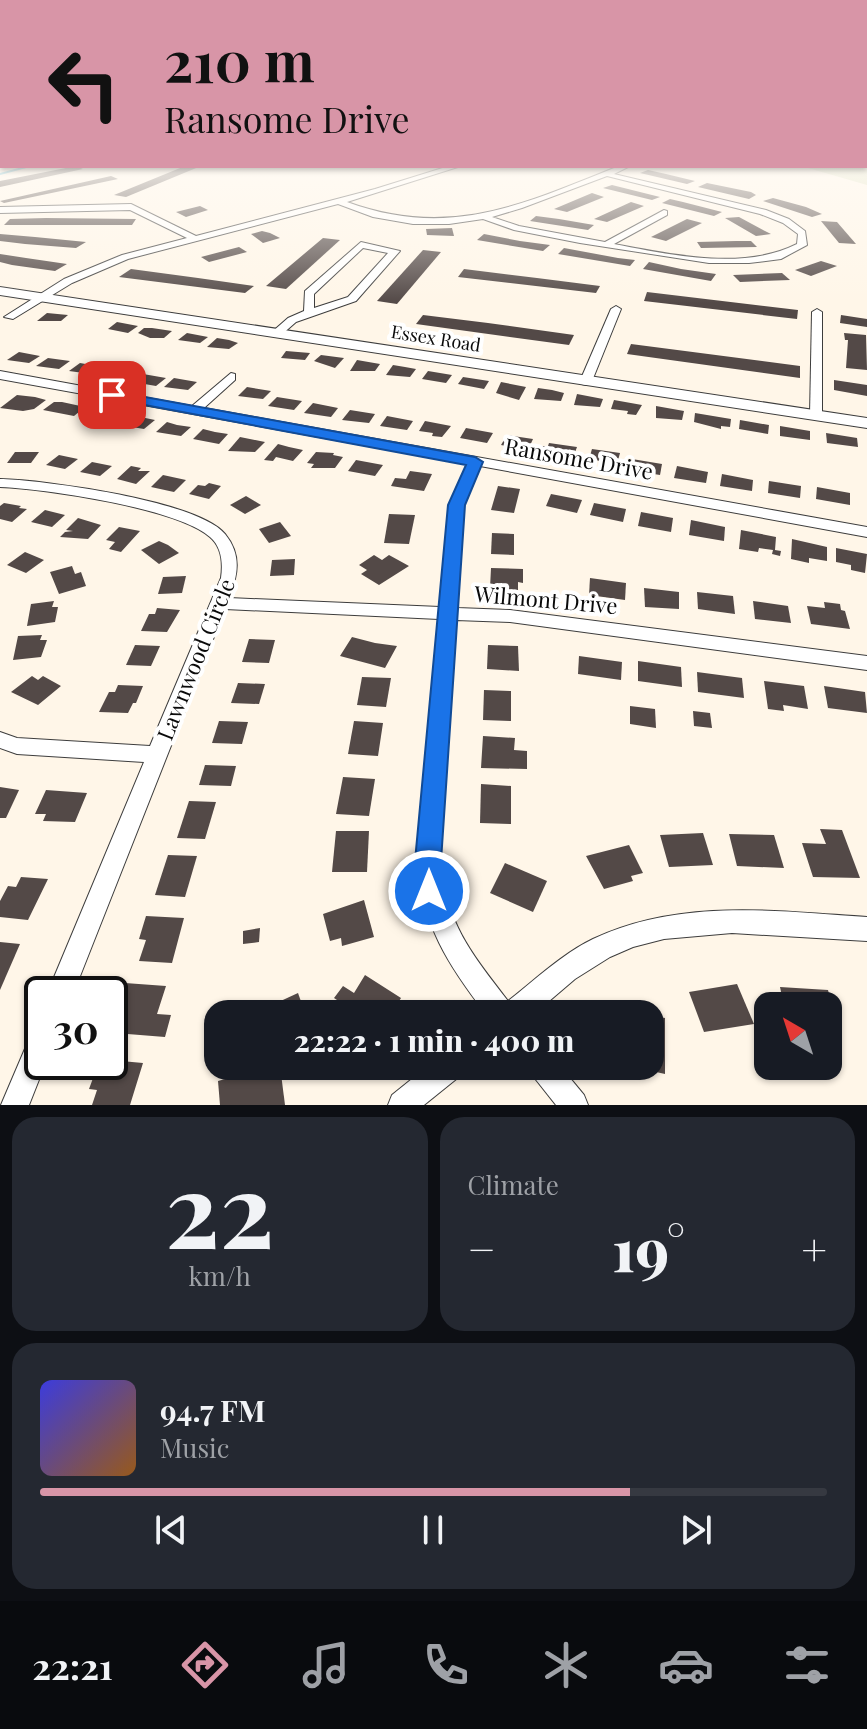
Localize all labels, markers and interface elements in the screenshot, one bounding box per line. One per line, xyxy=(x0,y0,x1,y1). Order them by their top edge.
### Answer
text: 210 m xyxy=(164,22,315,97)
icon: left xyxy=(32,32,136,136)
text: Ransome Drive xyxy=(164,94,410,142)
street label: Essex Road xyxy=(389,319,483,357)
pin xyxy=(78,361,146,429)
icon: arrive xyxy=(90,373,134,417)
street label: Ransome Drive xyxy=(502,430,656,486)
street label: Lawnwood Circle xyxy=(149,574,241,744)
street label: Wilmont Drive xyxy=(472,578,619,620)
position arrow xyxy=(387,849,471,933)
speed limit sign: 30 xyxy=(24,976,128,1080)
north arrow xyxy=(754,992,842,1080)
map controls xyxy=(754,992,842,1080)
text: 22:22 · 1 min · 400 m xyxy=(294,1020,574,1060)
text: 22 xyxy=(165,1136,274,1275)
text: Climate xyxy=(468,1167,559,1202)
text: 19° xyxy=(612,1207,685,1287)
text: − xyxy=(468,1218,496,1277)
text: + xyxy=(801,1218,827,1277)
text: km/h xyxy=(189,1258,251,1293)
text: 94.7 FM xyxy=(160,1390,266,1430)
text: Music xyxy=(160,1430,229,1465)
icon: previous xyxy=(149,1508,193,1552)
icon: pause xyxy=(411,1508,455,1552)
icon: next xyxy=(674,1508,718,1552)
icon: directions xyxy=(177,1637,233,1693)
icon: music xyxy=(298,1637,354,1693)
icon: phone xyxy=(418,1637,474,1693)
icon: climate xyxy=(538,1637,594,1693)
icon: car xyxy=(658,1637,714,1693)
icon: filters xyxy=(779,1637,835,1693)
text: 22:21 xyxy=(32,1641,113,1689)

